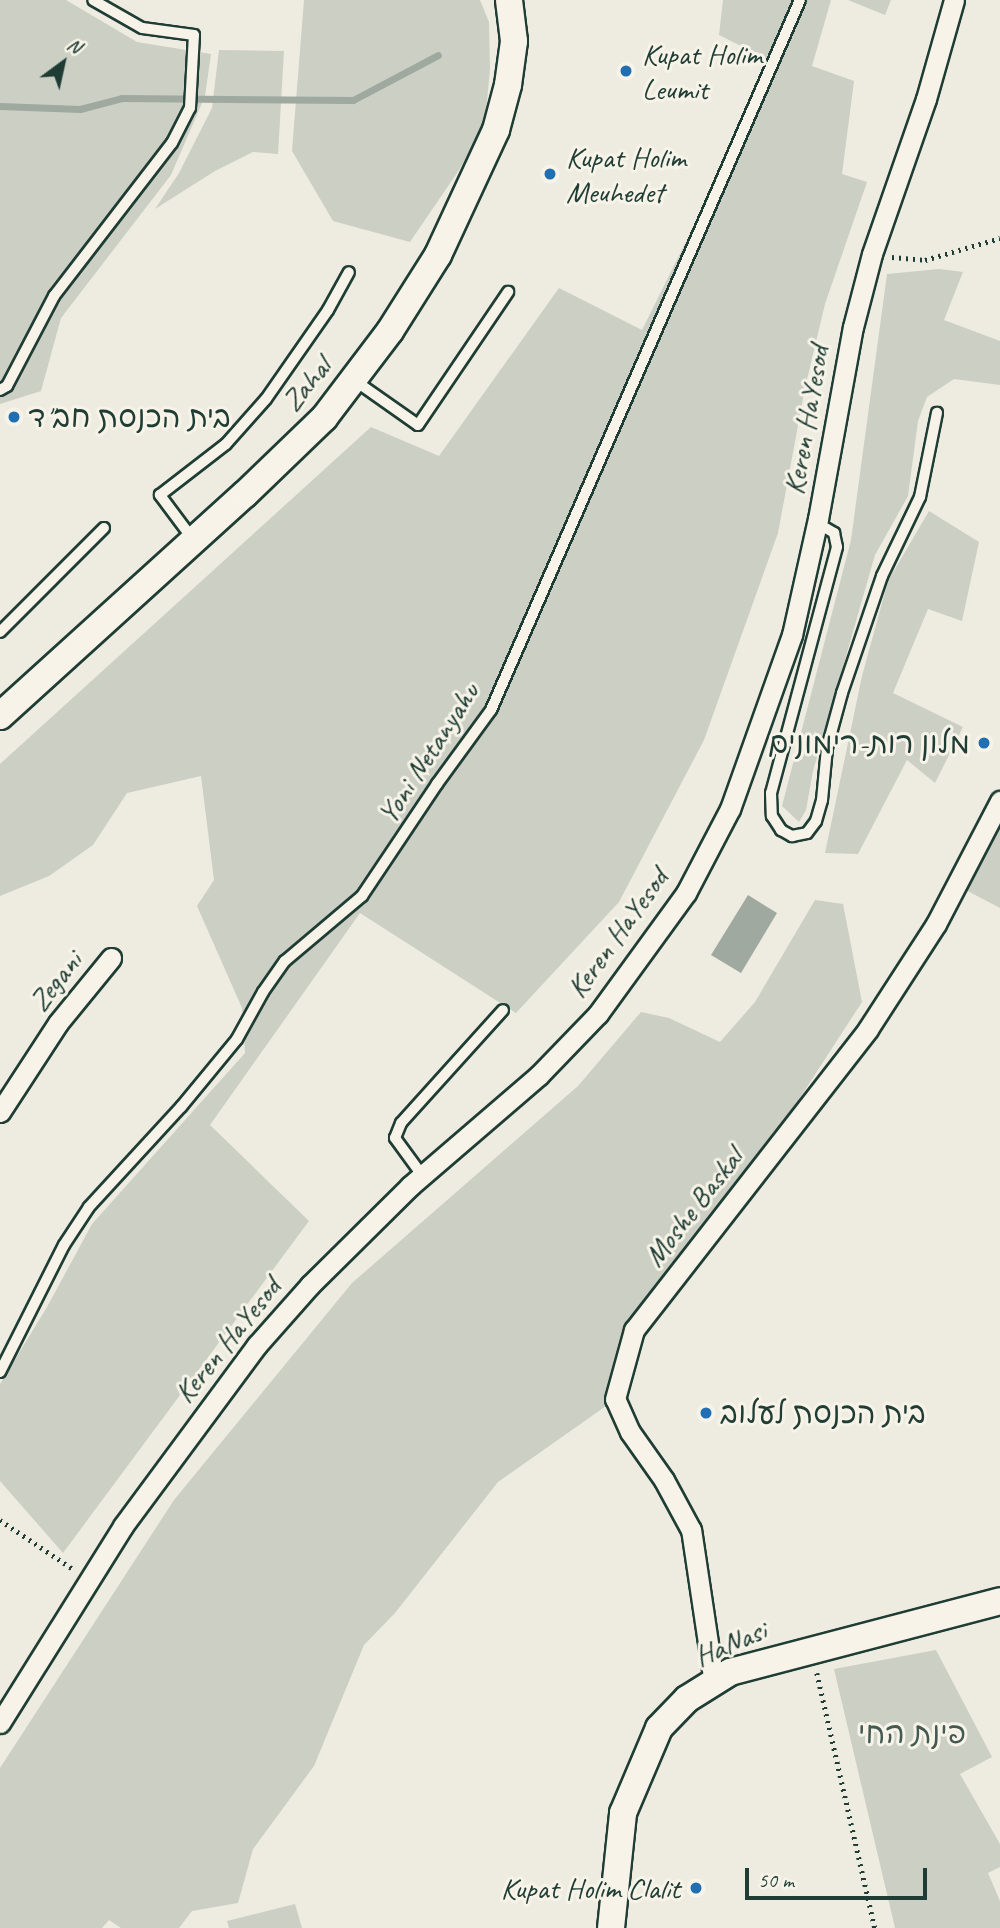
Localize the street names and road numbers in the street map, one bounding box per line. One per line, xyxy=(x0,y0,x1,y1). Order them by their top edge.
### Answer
street label: Keren HaYesod xyxy=(775,343,837,497)
street label: Zahal xyxy=(273,350,339,418)
street label: Yoni Netanyahu xyxy=(369,676,487,830)
street label: Keren HaYesod xyxy=(558,862,676,1004)
street label: Zegani xyxy=(20,944,90,1018)
street label: Moshe Baskal xyxy=(636,1141,750,1273)
street label: Keren HaYesod xyxy=(166,1270,288,1410)
street label: HaNasi xyxy=(689,1612,771,1674)

